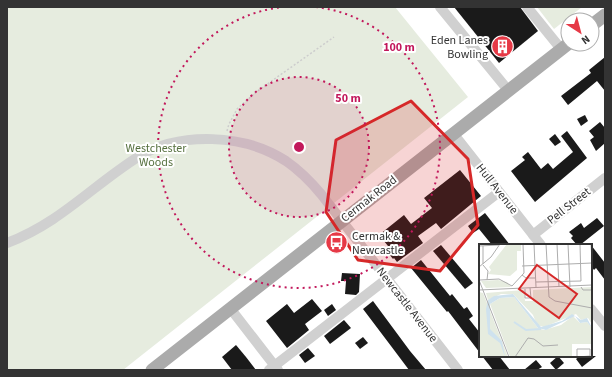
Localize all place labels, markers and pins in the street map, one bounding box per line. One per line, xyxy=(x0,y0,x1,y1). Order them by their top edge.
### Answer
place label: Eden Lanes Bowling xyxy=(431,32,488,63)
building icon: Eden Lanes Bowling xyxy=(490,34,516,60)
centre of rings xyxy=(292,140,306,154)
place label: Cermak & Newcastle xyxy=(352,228,404,259)
bus stop icon: Cermak & Newcastle xyxy=(323,230,349,256)

